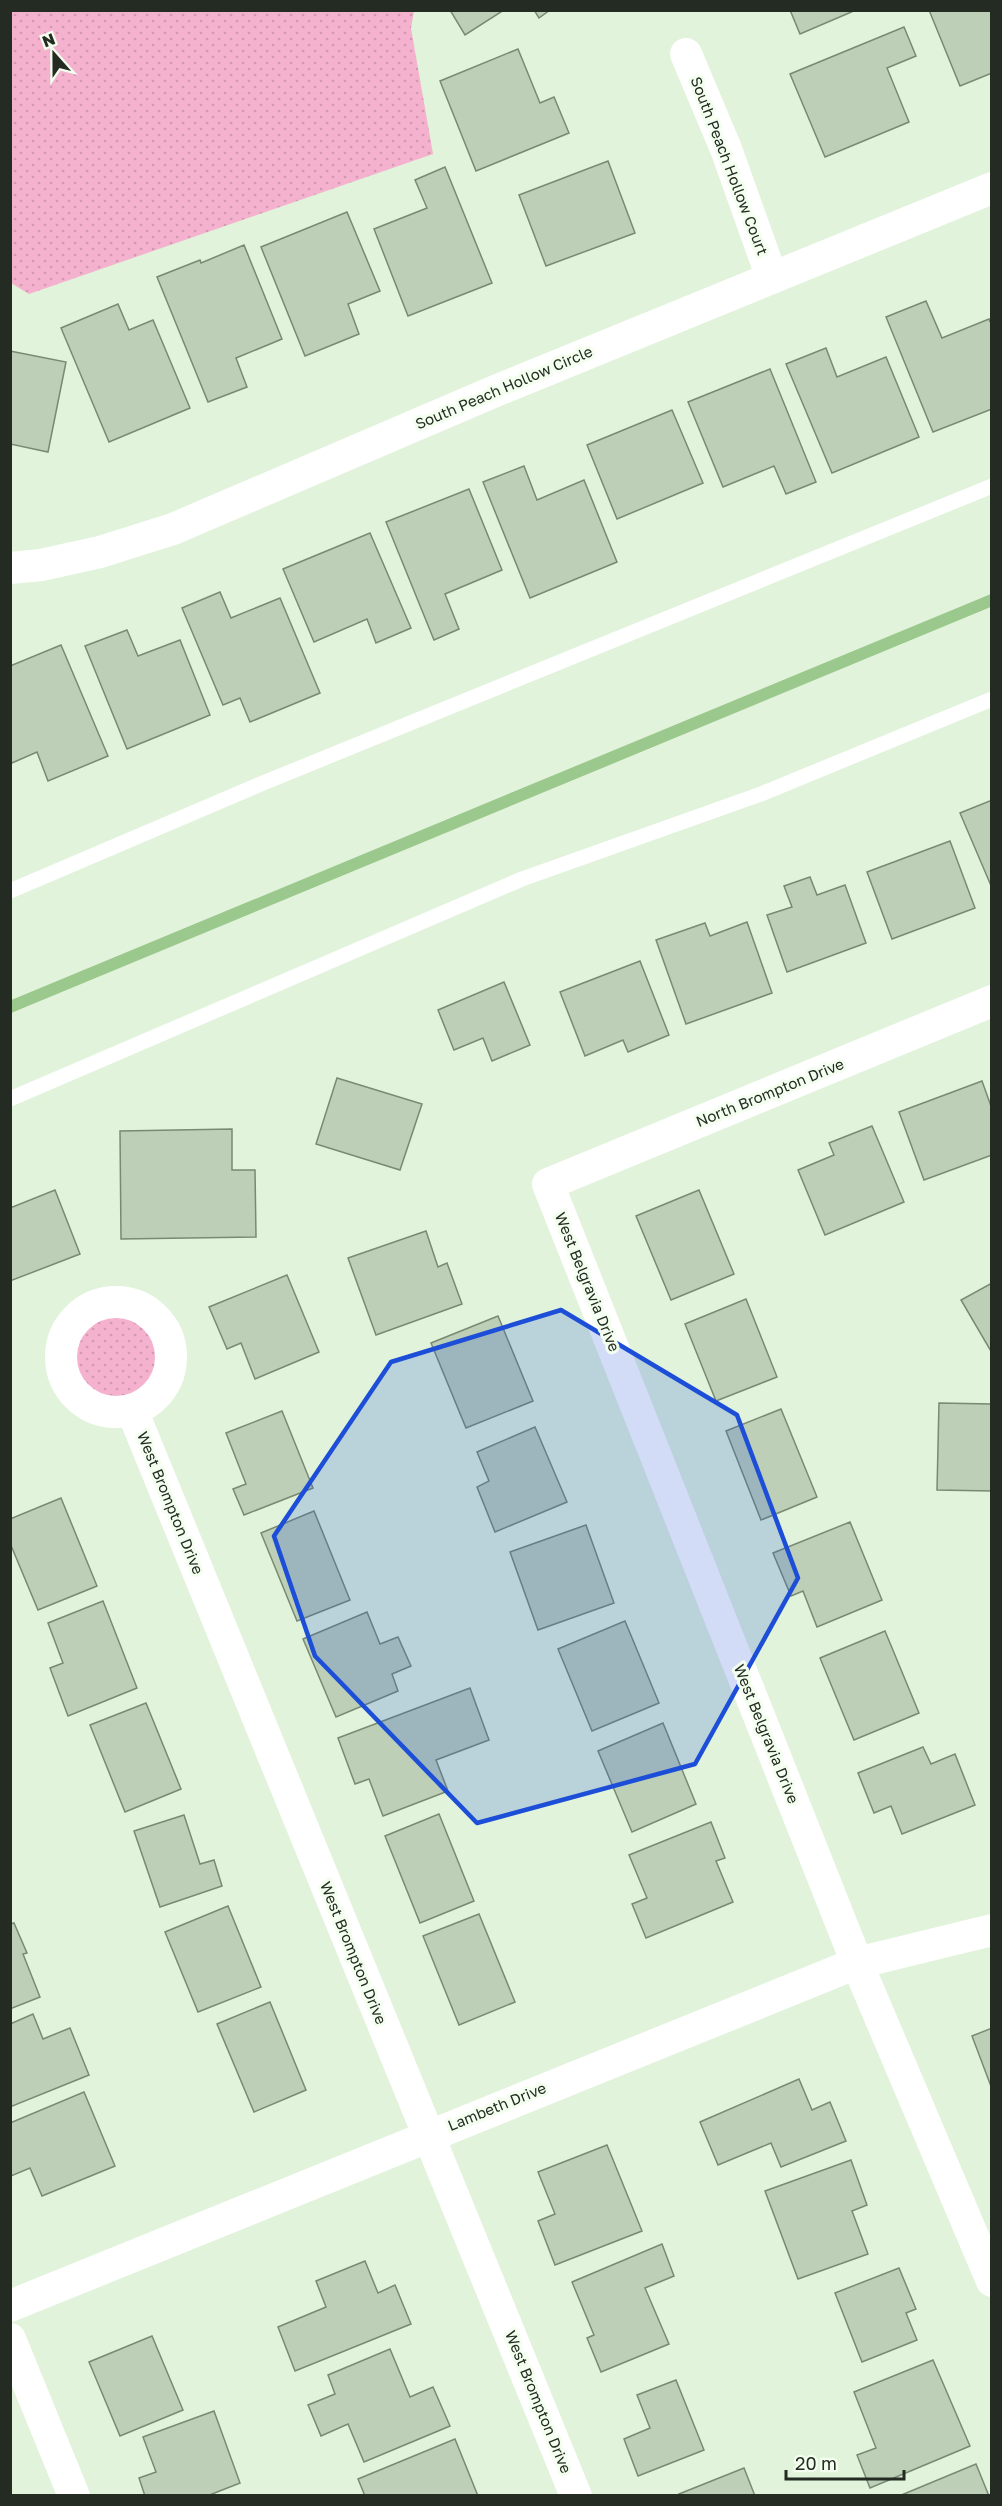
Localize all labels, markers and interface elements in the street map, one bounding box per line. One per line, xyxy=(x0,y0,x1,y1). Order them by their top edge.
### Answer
north arrow xyxy=(24,24,84,84)
text: N xyxy=(39,28,58,52)
street label: South Peach Hollow Court xyxy=(688,74,772,257)
street label: South Peach Hollow Circle xyxy=(412,341,595,433)
street label: North Brompton Drive xyxy=(693,1054,846,1130)
street label: West Belgravia Drive xyxy=(552,1209,624,1354)
street label: West Brompton Drive xyxy=(134,1429,208,1577)
street label: West Belgravia Drive xyxy=(731,1661,803,1806)
street label: West Brompton Drive xyxy=(317,1879,391,2027)
street label: Lambeth Drive xyxy=(445,2078,549,2134)
street label: West Brompton Drive xyxy=(502,2328,576,2476)
scale bar xyxy=(786,2443,904,2481)
text: 20 m xyxy=(795,2452,837,2474)

